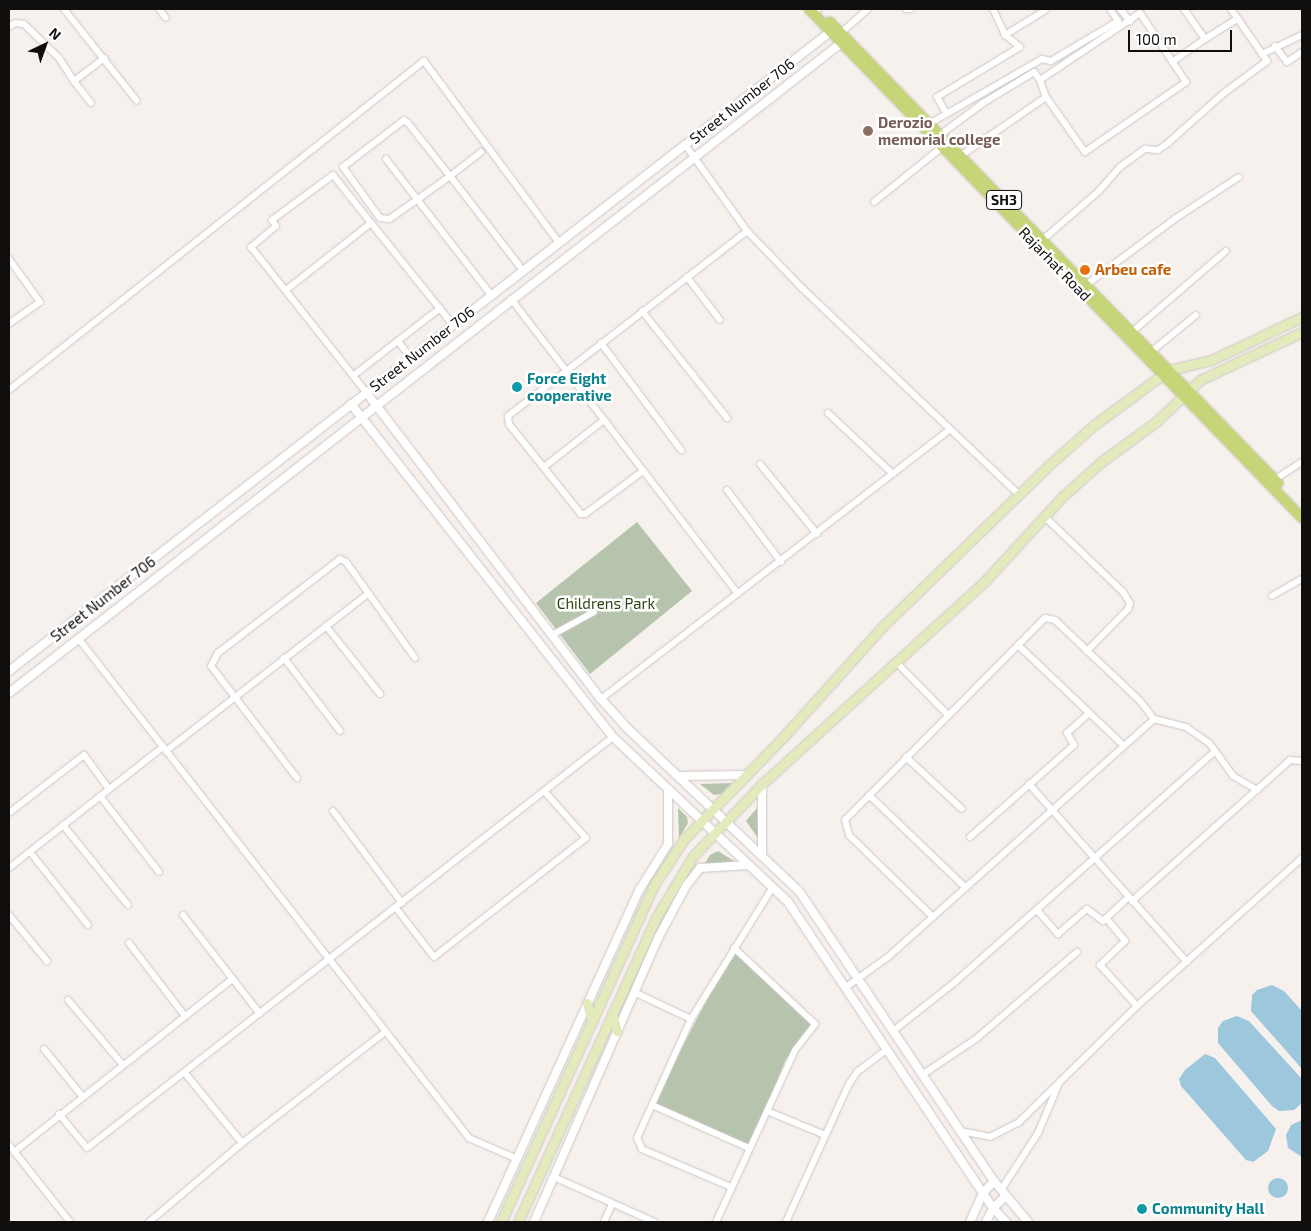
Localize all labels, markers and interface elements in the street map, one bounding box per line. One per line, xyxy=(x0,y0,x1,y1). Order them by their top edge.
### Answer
north arrow xyxy=(20,20,70,70)
scale bar xyxy=(1131,20,1235,52)
text: N xyxy=(46,24,65,43)
text: 100 m xyxy=(1136,30,1177,48)
street label: Street Number 706 xyxy=(686,54,798,148)
place label: Derozio memorial college xyxy=(878,113,1001,148)
marker: Derozio memorial college xyxy=(862,125,874,137)
road number: SH3 xyxy=(985,188,1023,212)
street label: Rajarhat Road xyxy=(1015,223,1095,305)
place label: Arbeu cafe xyxy=(1095,261,1171,279)
marker: Arbeu cafe xyxy=(1079,264,1091,276)
street label: Street Number 706 xyxy=(366,302,478,396)
place label: Force Eight cooperative xyxy=(527,369,612,404)
marker: Force Eight cooperative xyxy=(511,381,523,393)
street label: Street Number 706 xyxy=(47,552,159,646)
park label: Childrens Park xyxy=(557,595,655,613)
place label: Community Hall xyxy=(1152,1200,1265,1218)
marker: Community Hall xyxy=(1136,1203,1148,1215)

